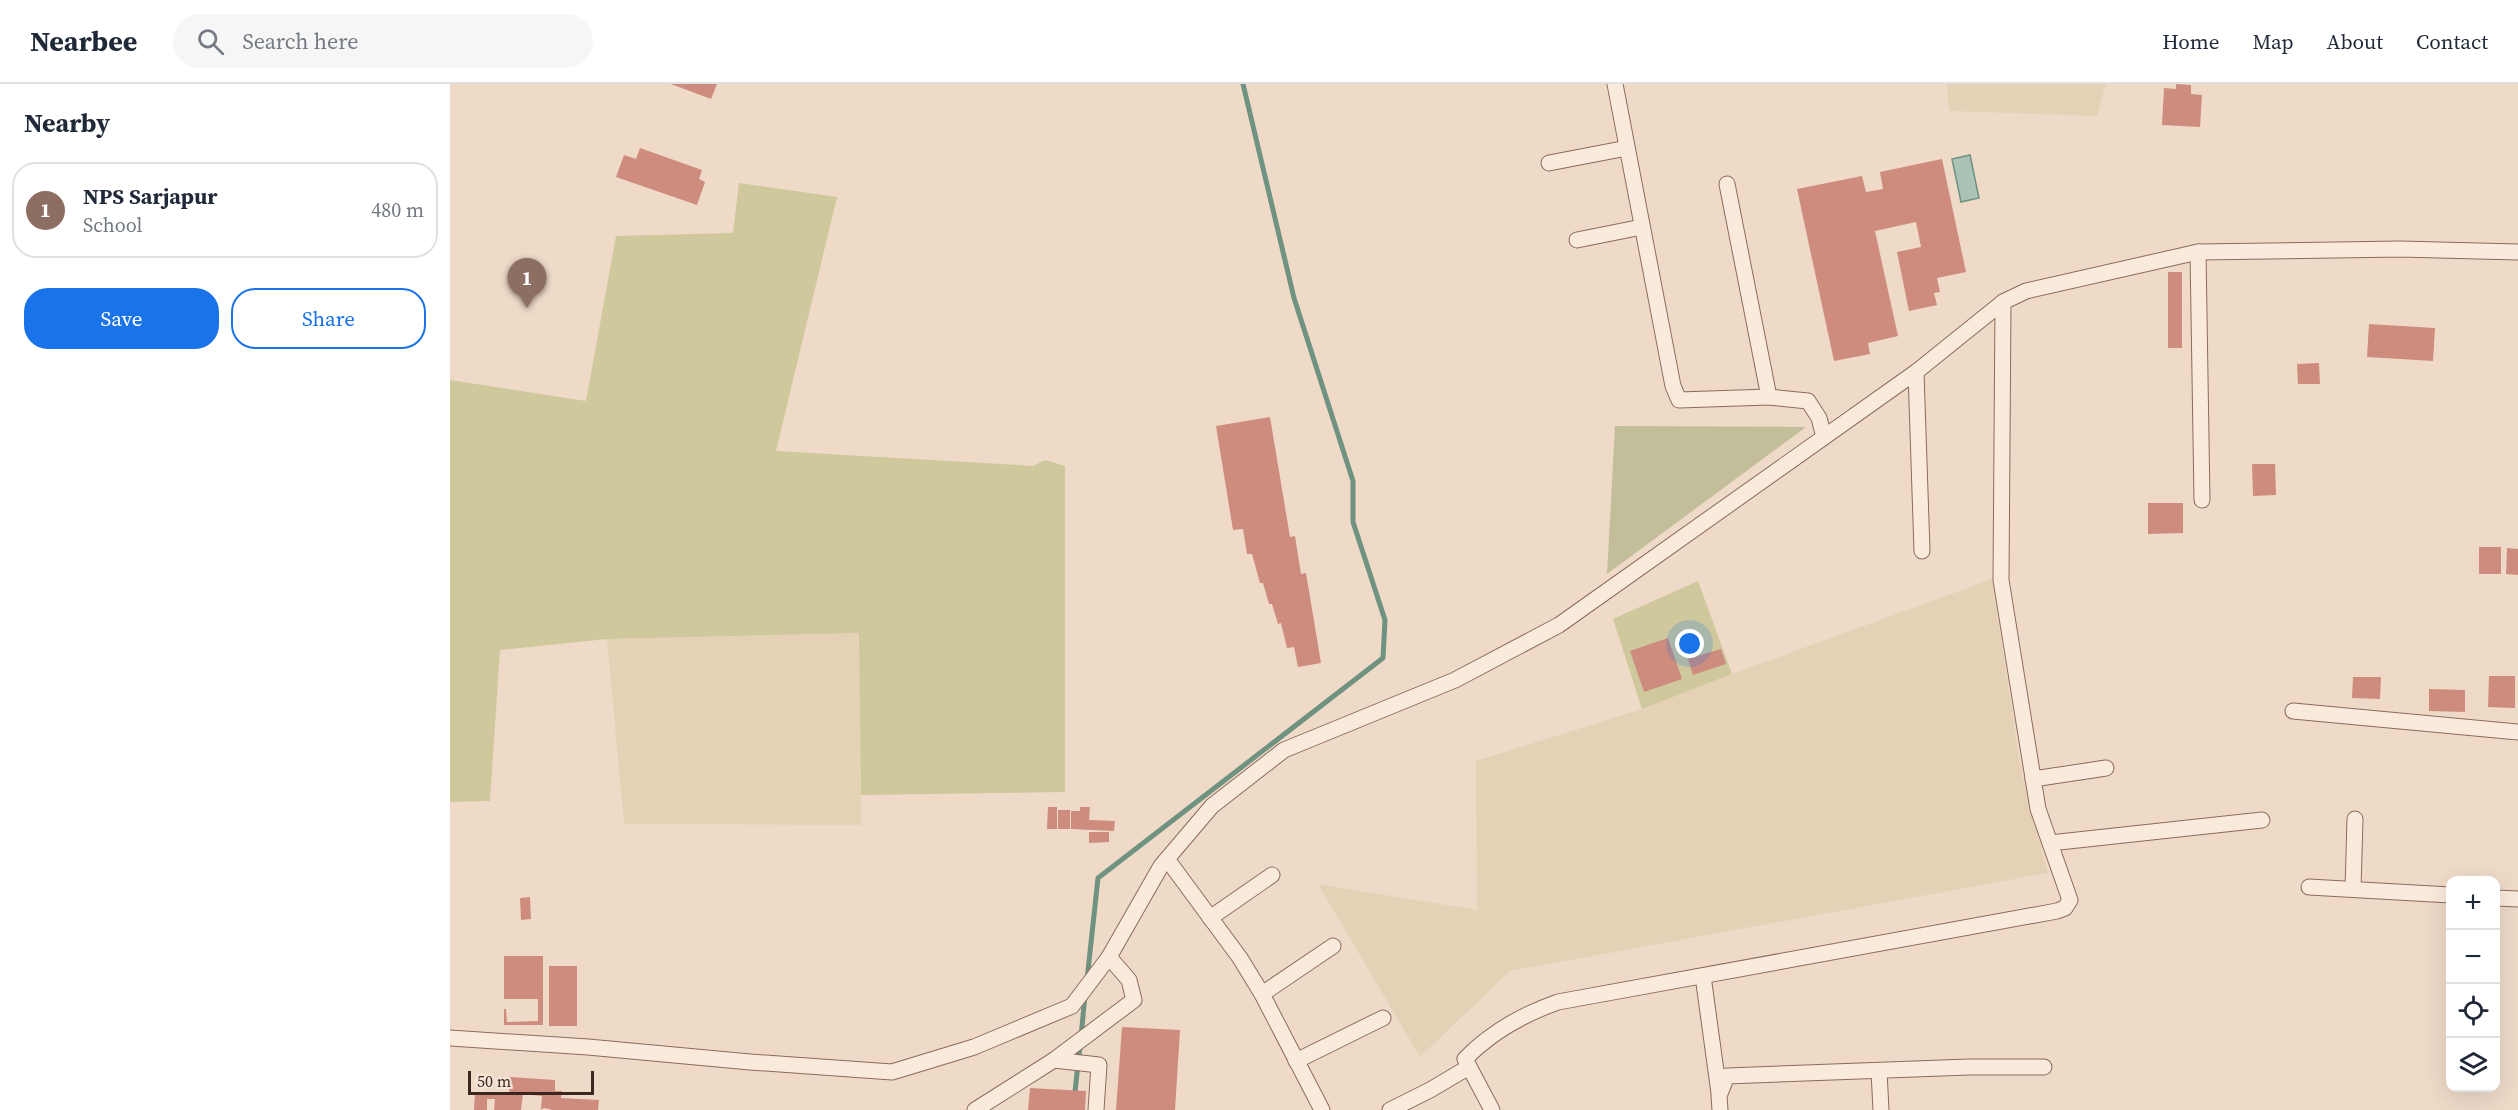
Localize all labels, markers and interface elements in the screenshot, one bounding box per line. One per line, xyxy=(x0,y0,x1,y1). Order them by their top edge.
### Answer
search box xyxy=(173,14,593,68)
text: Nearbee xyxy=(30,22,137,60)
icon: search xyxy=(194,25,227,58)
text: Search here xyxy=(242,26,358,56)
text: Home xyxy=(2162,27,2220,56)
text: Map xyxy=(2253,27,2294,56)
text: About xyxy=(2327,27,2383,56)
text: Contact xyxy=(2416,27,2488,56)
text: Nearby xyxy=(24,105,110,141)
text: NPS Sarjapur xyxy=(83,181,218,211)
text: 1 xyxy=(40,196,51,224)
text: 480 m xyxy=(371,196,424,224)
text: School xyxy=(83,211,143,239)
pin: 1 xyxy=(508,258,547,308)
button: Save xyxy=(24,288,219,349)
button: Share xyxy=(231,288,426,349)
your location xyxy=(1675,629,1704,658)
map controls xyxy=(2446,876,2500,1092)
button: + xyxy=(2446,876,2500,930)
button: − xyxy=(2446,930,2500,984)
button: locate xyxy=(2446,984,2500,1038)
button: layers xyxy=(2446,1038,2500,1092)
scale bar xyxy=(468,1068,594,1096)
text: 50 m xyxy=(477,1070,511,1092)

